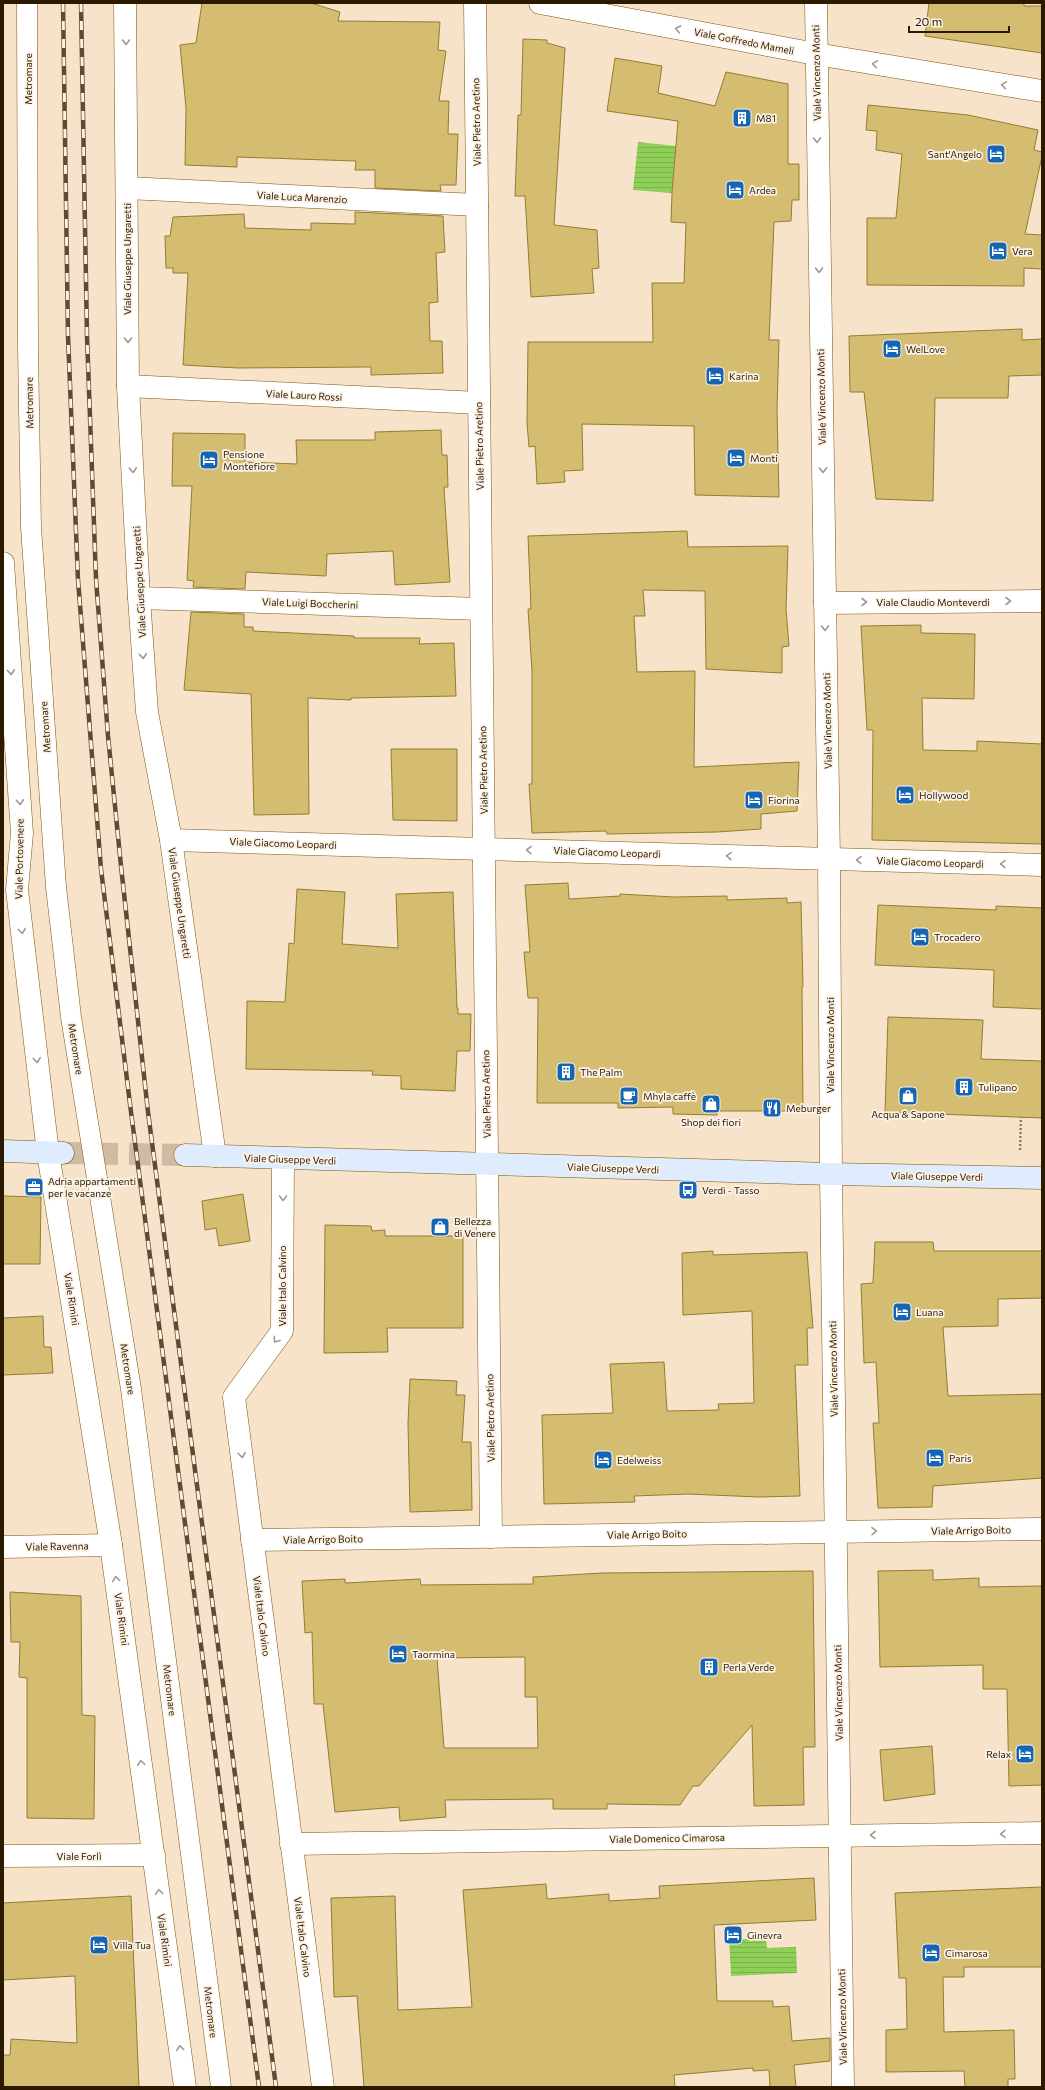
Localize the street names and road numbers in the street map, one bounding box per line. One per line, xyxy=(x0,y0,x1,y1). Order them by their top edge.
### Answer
street label: Viale Goffredo Mameli xyxy=(693,25,795,57)
street label: Viale Vincenzo Monti xyxy=(809,25,823,121)
street label: Metromare xyxy=(22,53,34,105)
street label: Viale Pietro Aretino xyxy=(469,78,483,166)
street label: Viale Luca Marenzio xyxy=(256,189,348,205)
street label: Viale Giuseppe Ungaretti xyxy=(121,203,133,315)
street label: Viale Vincenzo Monti xyxy=(814,349,828,445)
street label: Metromare xyxy=(23,377,35,429)
street label: Viale Lauro Rossi xyxy=(265,387,343,403)
street label: Viale Pietro Aretino xyxy=(472,402,486,490)
street label: Viale Giuseppe Ungaretti xyxy=(130,526,148,638)
street label: Viale Luigi Boccherini xyxy=(262,595,358,611)
street label: Viale Claudio Monteverdi xyxy=(876,596,990,608)
street label: Viale Vincenzo Monti xyxy=(820,673,834,769)
street label: Metromare xyxy=(37,701,53,753)
street label: Viale Pietro Aretino xyxy=(476,726,490,814)
street label: Viale Portovenere xyxy=(12,819,26,899)
street label: Viale Giacomo Leopardi xyxy=(229,835,337,851)
street label: Viale Giacomo Leopardi xyxy=(553,844,661,860)
street label: Viale Giuseppe Ungaretti xyxy=(166,847,194,959)
street label: Viale Giacomo Leopardi xyxy=(876,854,984,870)
street label: Viale Vincenzo Monti xyxy=(824,997,836,1093)
street label: Metromare xyxy=(66,1023,86,1075)
street label: Viale Pietro Aretino xyxy=(479,1050,493,1138)
street label: Viale Giuseppe Verdi xyxy=(244,1151,336,1167)
street label: Viale Giuseppe Verdi xyxy=(567,1160,659,1176)
street label: Viale Giuseppe Verdi xyxy=(891,1169,983,1183)
street label: Viale Italo Calvino xyxy=(276,1245,288,1326)
street label: Viale Rimini xyxy=(62,1272,82,1326)
street label: Viale Vincenzo Monti xyxy=(826,1321,840,1417)
street label: Metromare xyxy=(118,1343,138,1395)
street label: Viale Pietro Aretino xyxy=(483,1374,497,1462)
street label: Viale Arrigo Boito xyxy=(931,1523,1011,1537)
street label: Viale Arrigo Boito xyxy=(607,1527,687,1541)
street label: Viale Arrigo Boito xyxy=(283,1532,363,1546)
street label: Viale Ravenna xyxy=(25,1539,89,1553)
street label: Viale Italo Calvino xyxy=(251,1575,273,1657)
street label: Viale Rimini xyxy=(112,1592,132,1646)
street label: Viale Vincenzo Monti xyxy=(831,1645,845,1741)
street label: Metromare xyxy=(161,1664,179,1716)
street label: Viale Domenico Cimarosa xyxy=(609,1831,725,1845)
street label: Viale Forlì xyxy=(56,1850,102,1862)
street label: Viale Italo Calvino xyxy=(292,1896,314,1978)
street label: Viale Rimini xyxy=(155,1913,175,1967)
street label: Viale Vincenzo Monti xyxy=(835,1969,849,2065)
street label: Metromare xyxy=(202,1986,220,2038)

